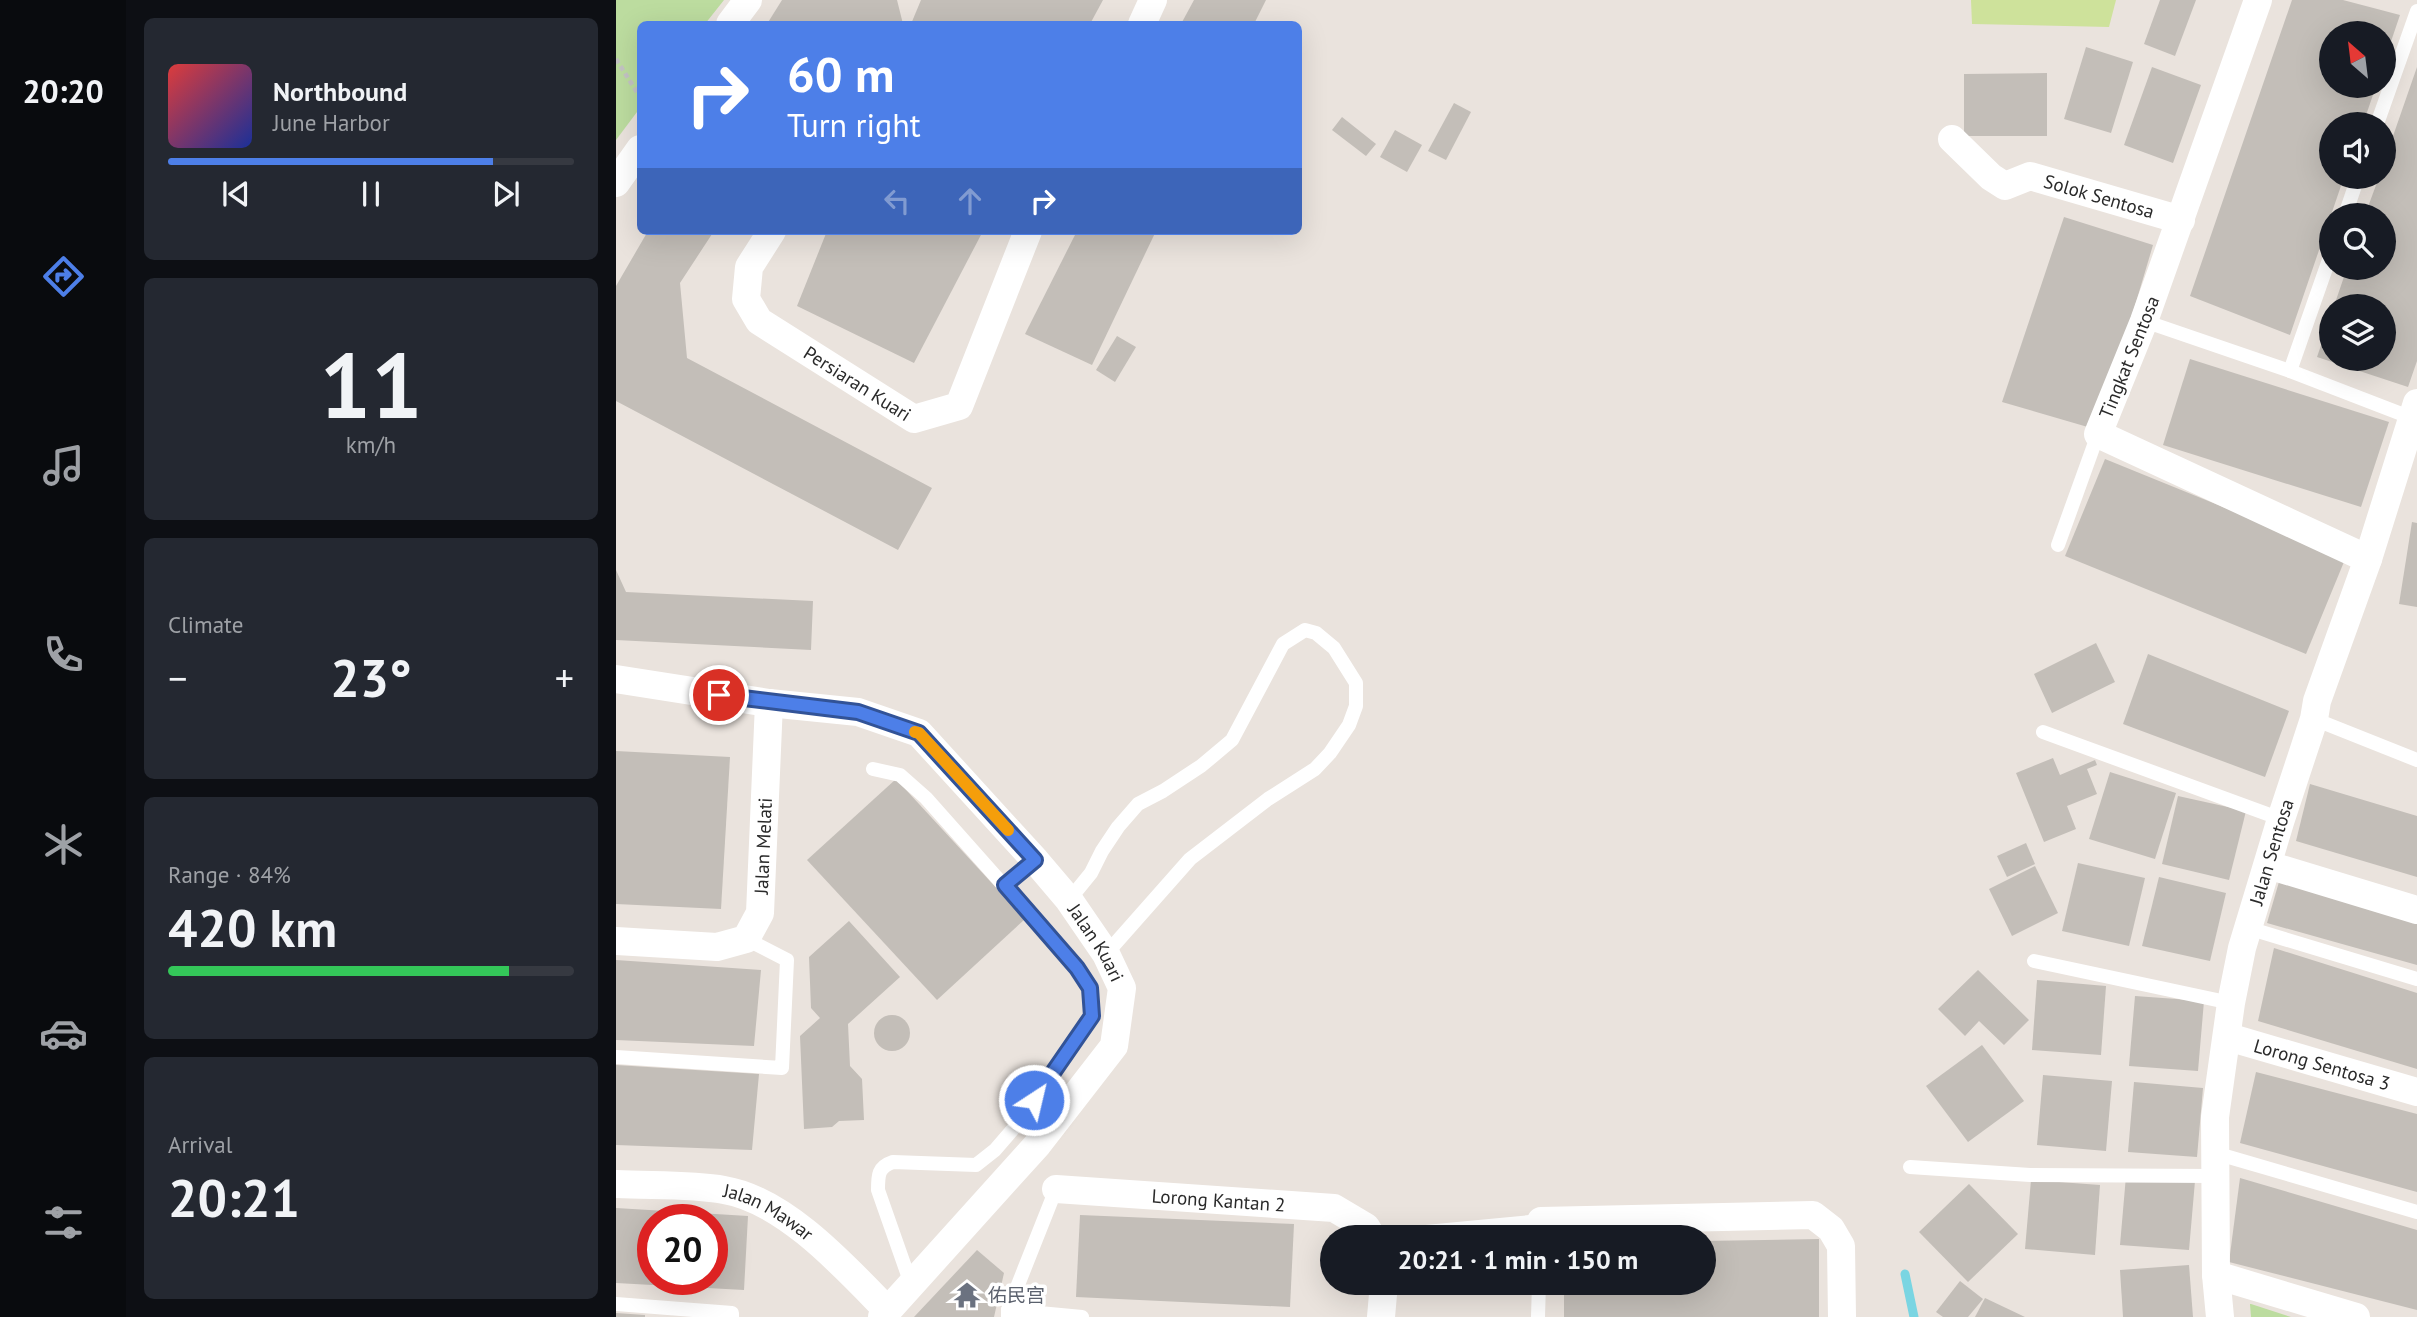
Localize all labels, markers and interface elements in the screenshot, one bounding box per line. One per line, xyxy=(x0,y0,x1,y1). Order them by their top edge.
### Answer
north arrow xyxy=(2319,21,2396,98)
map controls xyxy=(2319,21,2396,371)
text: 60 m xyxy=(787,42,894,106)
icon: right xyxy=(672,49,763,140)
text: 20:20 xyxy=(22,70,104,112)
text: Northbound xyxy=(273,75,407,108)
text: Turn right xyxy=(787,104,921,146)
text: June Harbor xyxy=(273,108,390,137)
button: sound xyxy=(2319,112,2396,189)
street label: Solok Sentosa xyxy=(2041,169,2157,224)
icon: previous xyxy=(217,175,255,213)
icon: pause xyxy=(352,175,390,213)
icon: next xyxy=(487,175,525,213)
icon: left xyxy=(878,182,916,220)
icon: ahead xyxy=(951,182,989,220)
icon: right xyxy=(1024,182,1062,220)
button: search xyxy=(2319,203,2396,280)
icon: directions xyxy=(39,252,88,301)
street label: Tingkat Sentosa xyxy=(2093,292,2165,422)
button: layers xyxy=(2319,294,2396,371)
text: 11 xyxy=(319,325,423,443)
street label: Persiaran Kuari xyxy=(799,340,916,426)
text: km/h xyxy=(346,430,396,459)
icon: music xyxy=(39,441,88,490)
text: Climate xyxy=(168,610,243,639)
icon: phone xyxy=(39,630,88,679)
text: 23° xyxy=(330,644,412,711)
text: − xyxy=(168,653,187,702)
text: + xyxy=(555,653,574,702)
pin xyxy=(689,665,749,725)
icon: arrive xyxy=(700,676,738,714)
street label: Jalan Sentosa xyxy=(2243,796,2299,909)
street label: Jalan Melati xyxy=(749,797,777,896)
icon: climate xyxy=(39,820,88,869)
text: Range · 84% xyxy=(168,860,291,889)
text: 420 km xyxy=(168,894,337,961)
street label: Jalan Kuari xyxy=(1062,898,1129,985)
icon: car xyxy=(39,1009,88,1058)
street label: Lorong Sentosa 3 xyxy=(2251,1033,2393,1096)
position arrow xyxy=(997,1063,1071,1137)
text: Arrival xyxy=(168,1130,232,1159)
text: 20:21 xyxy=(168,1164,300,1231)
street label: Jalan Mawar xyxy=(721,1178,819,1246)
street label: Lorong Kantan 2 xyxy=(1151,1184,1286,1217)
icon: filters xyxy=(39,1198,88,1247)
speed limit sign: 20 xyxy=(637,1204,728,1295)
text: 20:21 · 1 min · 150 m xyxy=(1398,1243,1638,1276)
temple icon: 佑民宫 xyxy=(952,1280,982,1310)
place label: 佑民宫 xyxy=(988,1283,1045,1307)

